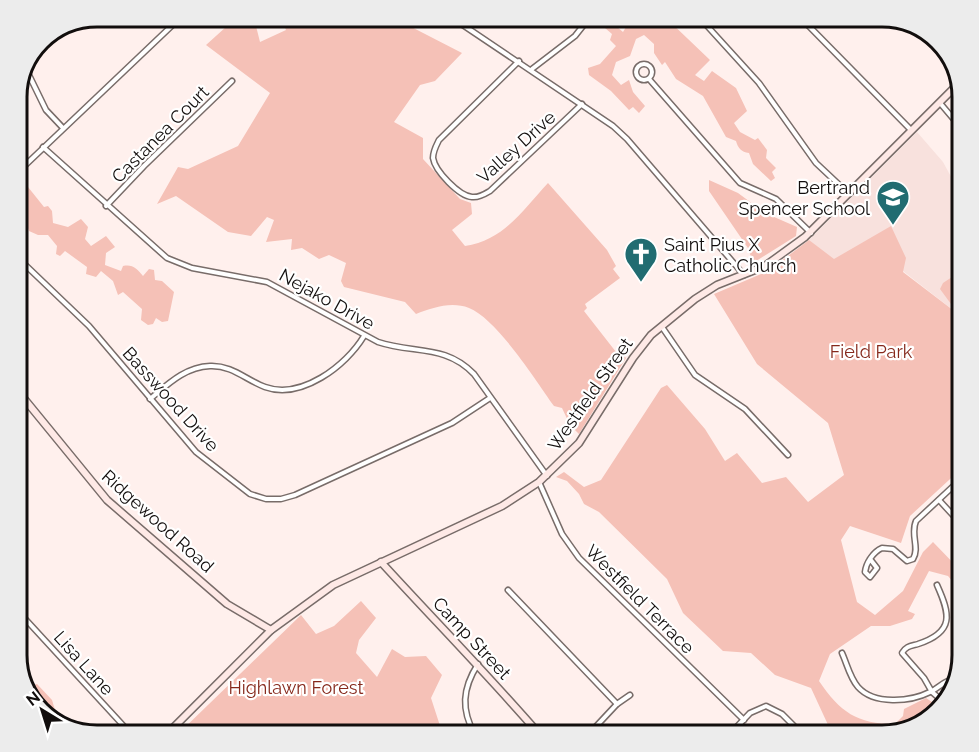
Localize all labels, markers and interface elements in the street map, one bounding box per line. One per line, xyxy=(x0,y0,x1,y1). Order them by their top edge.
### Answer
street label: Castanea Court xyxy=(107,81,213,187)
street label: Valley Drive xyxy=(473,106,560,188)
place label: Bertrand Spencer School xyxy=(738,177,870,219)
school or university icon: Bertrand Spencer School xyxy=(875,179,911,226)
place label: Saint Pius X Catholic Church xyxy=(664,234,797,276)
church icon: Saint Pius X Catholic Church xyxy=(623,236,659,283)
street label: Nejako Drive xyxy=(276,264,379,334)
street label: Westfield Street xyxy=(543,333,637,455)
park label: Field Park xyxy=(830,341,913,362)
street label: Basswood Drive xyxy=(119,342,224,456)
street label: Ridgewood Road xyxy=(98,465,218,577)
street label: Westfield Terrace xyxy=(581,540,699,658)
street label: Camp Street xyxy=(429,593,515,683)
street label: Lisa Lane xyxy=(50,627,118,700)
park label: Highlawn Forest xyxy=(228,677,364,698)
north arrow xyxy=(12,680,72,740)
text: N xyxy=(22,687,44,710)

